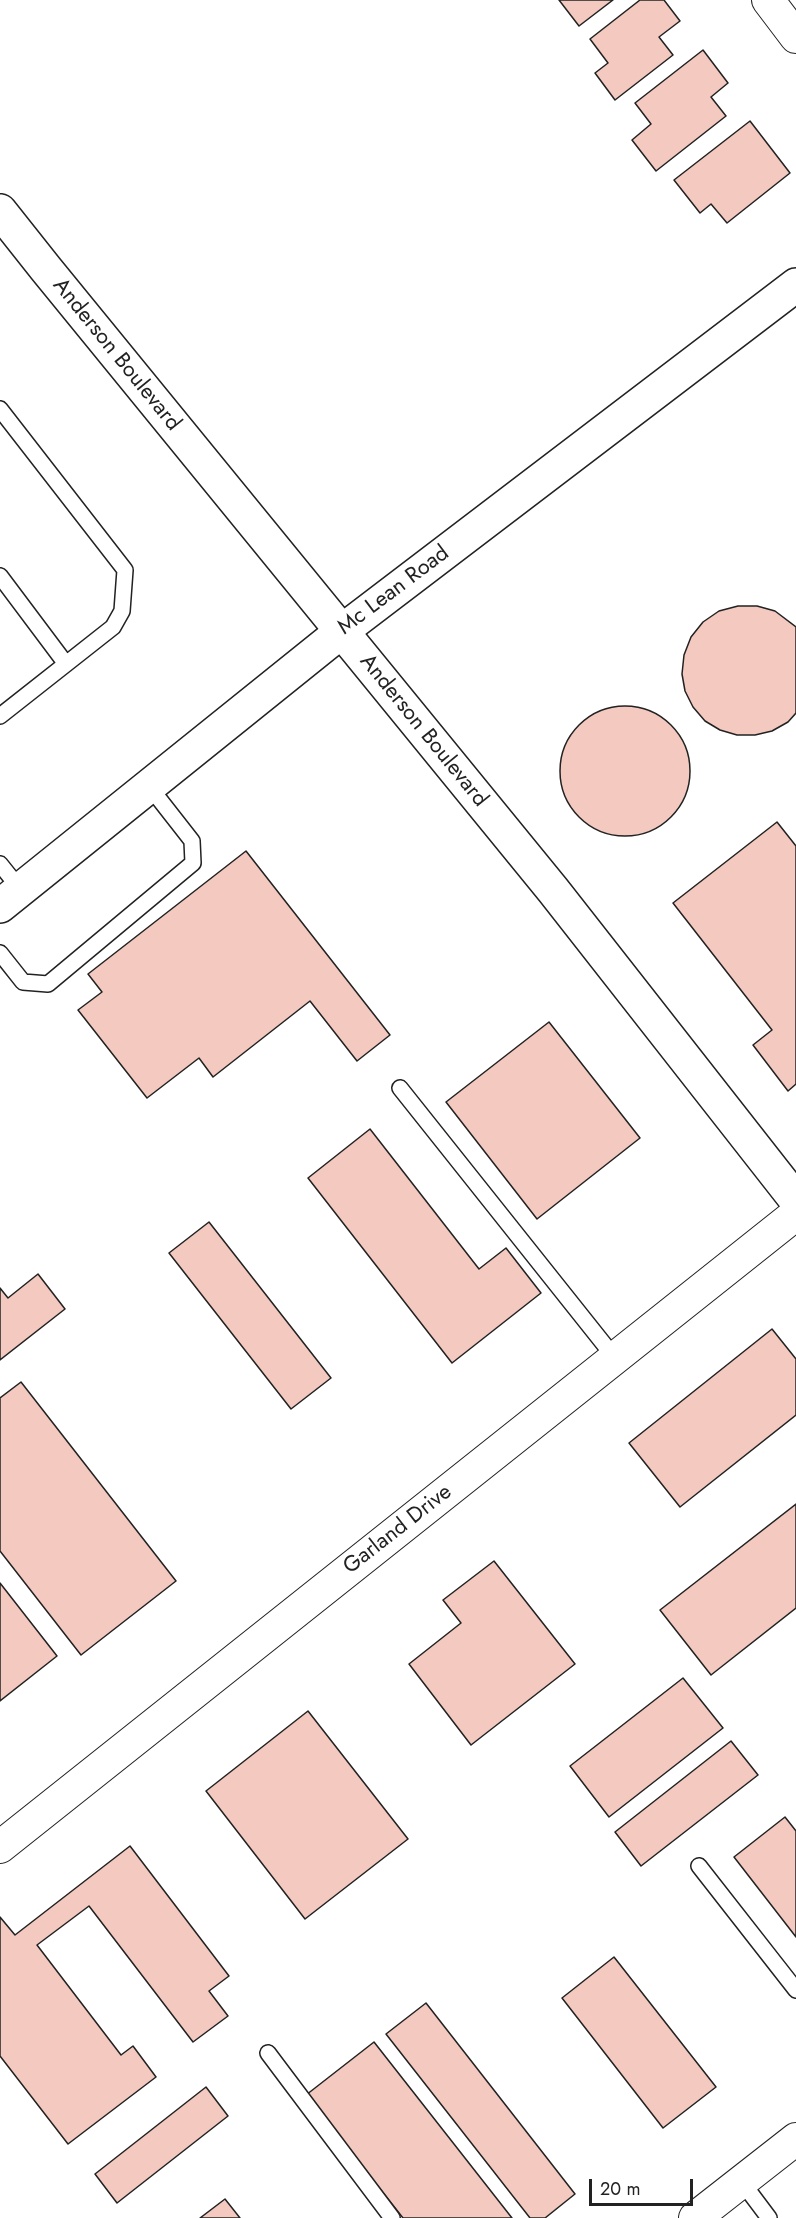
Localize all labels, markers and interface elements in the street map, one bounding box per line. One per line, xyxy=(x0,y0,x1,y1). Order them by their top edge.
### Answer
street label: Anderson Boulevard xyxy=(46,273,186,437)
street label: Mc Lean Road xyxy=(333,541,455,641)
street label: Anderson Boulevard xyxy=(353,649,493,813)
street label: Garland Drive xyxy=(338,1479,458,1581)
scale bar xyxy=(592,2167,696,2205)
text: 20 m xyxy=(600,2176,640,2202)

